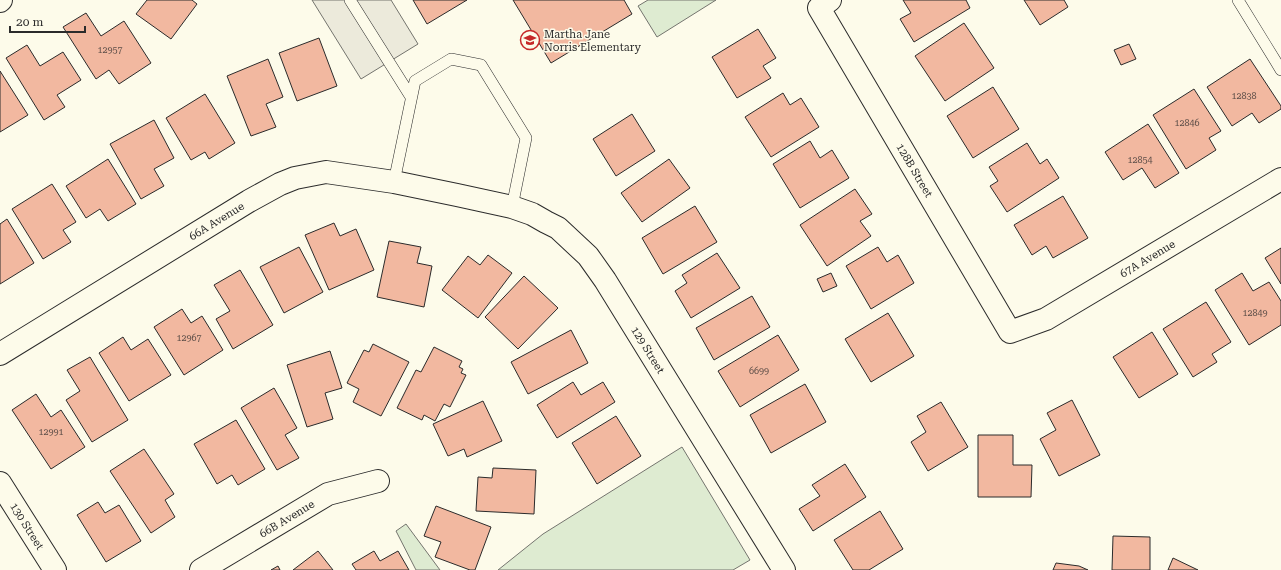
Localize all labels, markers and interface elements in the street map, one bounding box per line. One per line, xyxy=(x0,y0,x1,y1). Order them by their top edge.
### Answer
scale bar xyxy=(10,8,85,34)
text: 20 m xyxy=(16,15,43,29)
place label: Martha Jane Norris Elementary xyxy=(544,28,641,54)
school or university icon: Martha Jane Norris Elementary xyxy=(519,29,541,51)
house number: 12957 xyxy=(97,45,123,55)
house number: 12838 xyxy=(1231,91,1257,101)
house number: 12846 xyxy=(1174,118,1200,128)
street label: 128B Street xyxy=(893,141,935,200)
house number: 12854 xyxy=(1127,155,1153,165)
street label: 66A Avenue xyxy=(187,200,247,243)
street label: 67A Avenue xyxy=(1118,237,1178,281)
house number: 12849 xyxy=(1242,308,1268,318)
street label: 129 Street xyxy=(628,324,667,376)
house number: 12967 xyxy=(176,333,202,343)
house number: 6699 xyxy=(749,366,769,376)
house number: 12991 xyxy=(38,427,64,437)
street label: 66B Avenue xyxy=(257,498,317,541)
street label: 130 Street xyxy=(7,501,46,552)

